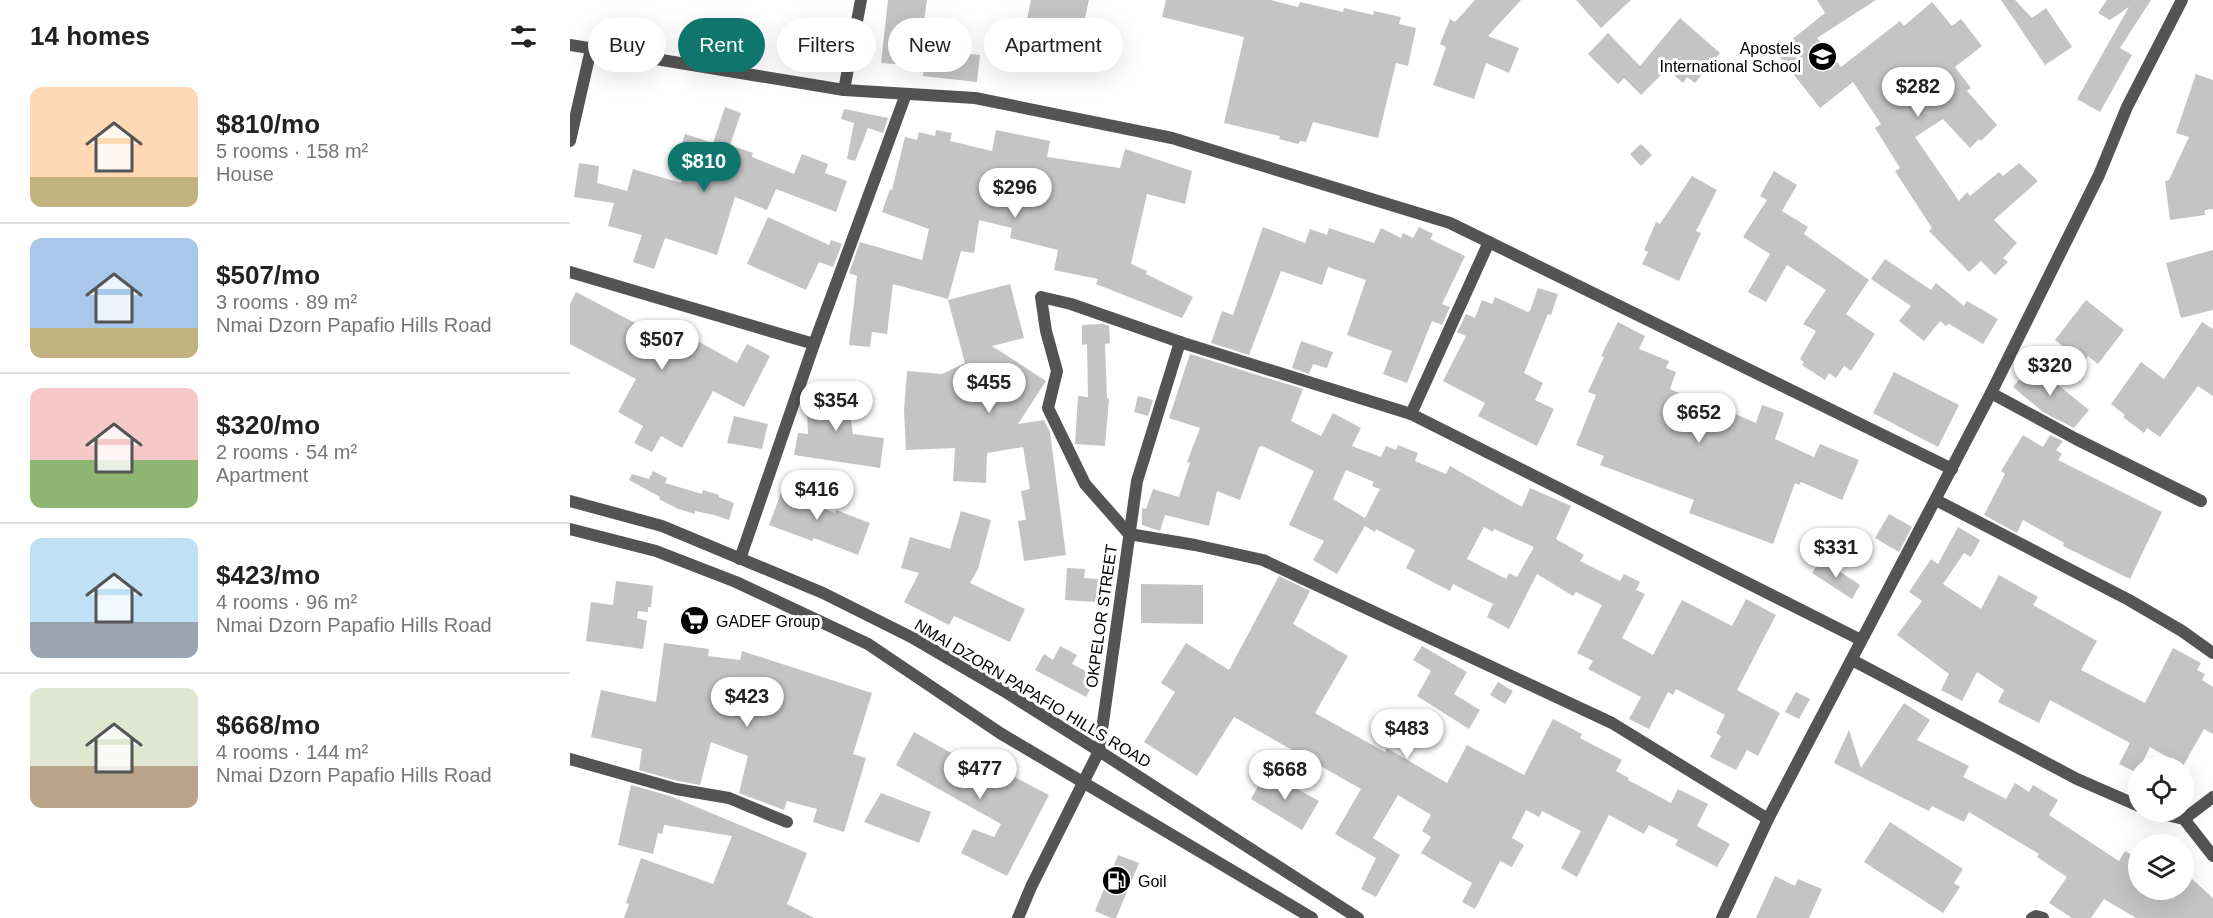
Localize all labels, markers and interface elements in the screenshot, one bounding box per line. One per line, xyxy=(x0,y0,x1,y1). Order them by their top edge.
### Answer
chip: Buy xyxy=(588,18,666,72)
chip: Rent xyxy=(678,18,765,72)
chip: Filters xyxy=(777,18,876,72)
chip: New xyxy=(888,18,972,72)
chip: Apartment xyxy=(984,18,1123,72)
icon: filters xyxy=(507,20,540,53)
text: 14 homes xyxy=(30,21,150,51)
place label: Apostels International School xyxy=(1660,40,1801,75)
school or university icon: Apostels International School xyxy=(1806,41,1838,73)
pin: $282 xyxy=(1882,67,1954,118)
text: $282 xyxy=(1896,75,1940,97)
text: $810/mo xyxy=(216,109,320,139)
icon: home xyxy=(78,111,150,183)
text: 5 rooms · 158 m² xyxy=(216,140,368,162)
pin: $810 xyxy=(668,142,740,193)
text: $810 xyxy=(682,150,726,172)
text: House xyxy=(216,163,274,185)
pin: $296 xyxy=(979,168,1051,219)
text: $296 xyxy=(993,176,1037,198)
text: $507/mo xyxy=(216,260,320,290)
icon: home xyxy=(78,262,150,334)
text: 3 rooms · 89 m² xyxy=(216,291,357,313)
text: Nmai Dzorn Papafio Hills Road xyxy=(216,314,492,336)
pin: $507 xyxy=(626,320,698,371)
text: $507 xyxy=(640,328,684,350)
pin: $320 xyxy=(2014,346,2086,397)
text: $320 xyxy=(2028,354,2072,376)
pin: $455 xyxy=(953,363,1025,414)
text: $455 xyxy=(967,371,1011,393)
pin: $354 xyxy=(800,381,872,432)
text: $354 xyxy=(814,389,858,411)
pin: $652 xyxy=(1663,393,1735,444)
text: $652 xyxy=(1677,401,1721,423)
text: $320/mo xyxy=(216,410,320,440)
icon: home xyxy=(78,412,150,484)
text: 2 rooms · 54 m² xyxy=(216,441,357,463)
text: Apartment xyxy=(216,464,308,486)
pin: $416 xyxy=(781,470,853,521)
text: $416 xyxy=(795,478,839,500)
pin: $331 xyxy=(1800,528,1872,579)
text: $331 xyxy=(1814,536,1858,558)
street label: OKPELOR STREET xyxy=(1083,543,1120,689)
text: $423/mo xyxy=(216,560,320,590)
icon: home xyxy=(78,562,150,634)
text: 4 rooms · 96 m² xyxy=(216,591,357,613)
supermarket icon: GADEF Group xyxy=(679,605,711,637)
place label: GADEF Group xyxy=(716,613,820,630)
text: Nmai Dzorn Papafio Hills Road xyxy=(216,614,492,636)
street label: NMAI DZORN PAPAFIO HILLS ROAD xyxy=(912,616,1154,771)
pin: $423 xyxy=(711,677,783,728)
text: $423 xyxy=(725,685,769,707)
pin: $483 xyxy=(1371,709,1443,760)
text: $668/mo xyxy=(216,710,320,740)
icon: home xyxy=(78,712,150,784)
text: $483 xyxy=(1385,717,1429,739)
text: 4 rooms · 144 m² xyxy=(216,741,368,763)
pin: $477 xyxy=(944,749,1016,800)
pin: $668 xyxy=(1249,750,1321,801)
map controls xyxy=(2128,756,2194,900)
button: locate xyxy=(2128,756,2194,822)
text: $477 xyxy=(958,757,1002,779)
text: $668 xyxy=(1263,758,1307,780)
text: Nmai Dzorn Papafio Hills Road xyxy=(216,764,492,786)
button: layers xyxy=(2128,834,2194,900)
fuel station icon: Goil xyxy=(1101,865,1133,897)
place label: Goil xyxy=(1138,873,1166,890)

